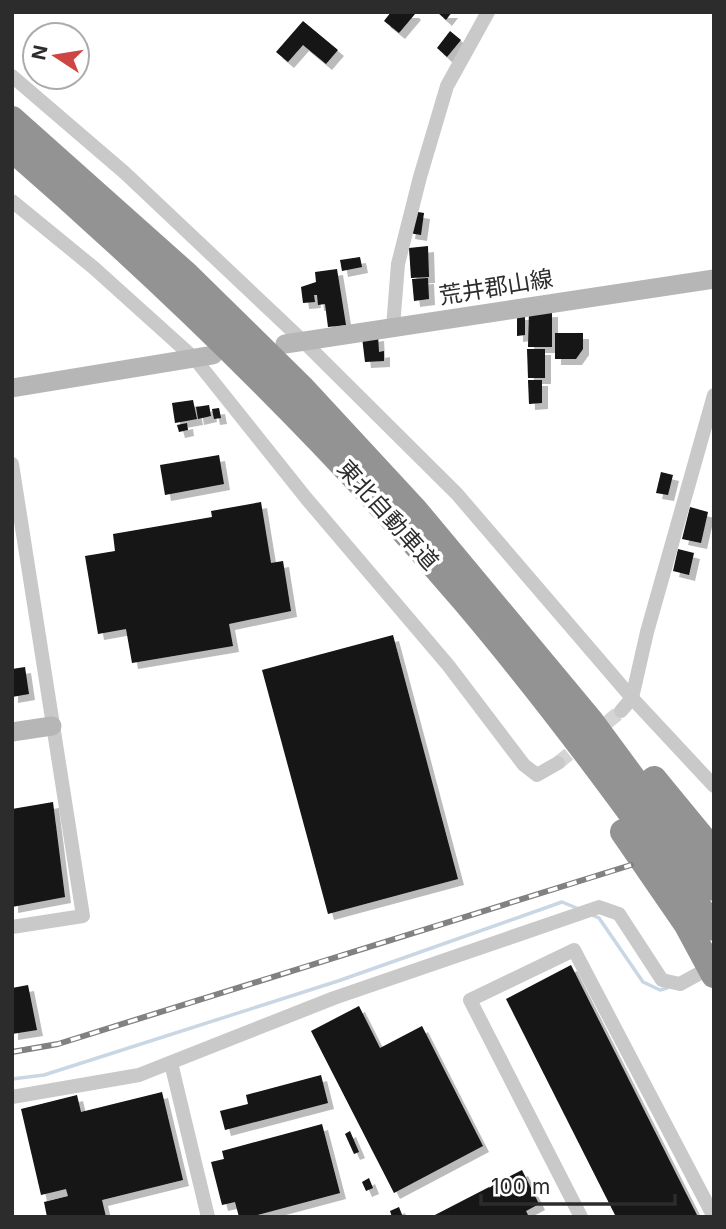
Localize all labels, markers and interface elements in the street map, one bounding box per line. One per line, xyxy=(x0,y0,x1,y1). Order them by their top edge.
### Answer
north arrow xyxy=(21,21,91,91)
text: N xyxy=(27,43,53,62)
street label: 荒井郡山線 xyxy=(437,264,555,310)
street label: 東北自動車道 xyxy=(331,454,445,576)
scale bar xyxy=(481,1162,675,1206)
text: 100 m xyxy=(491,1174,550,1199)

